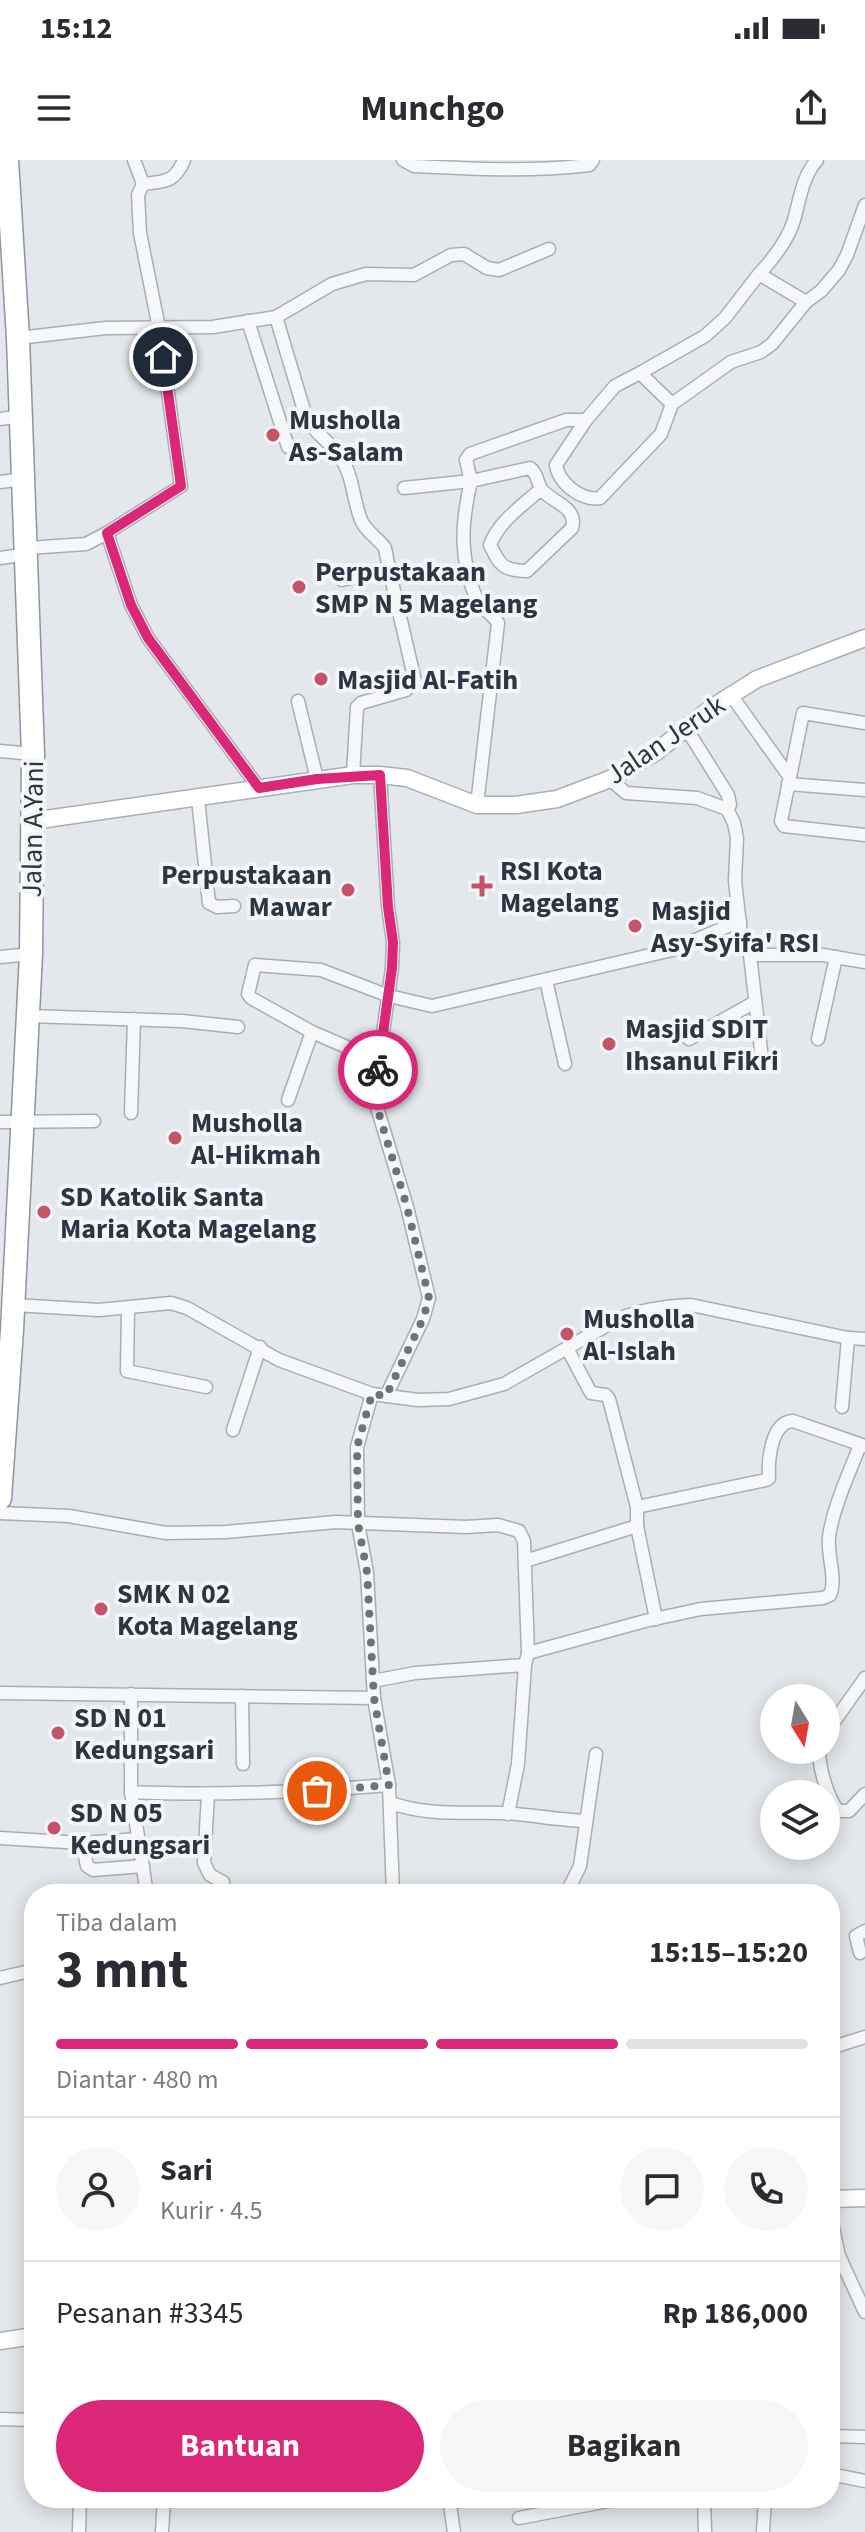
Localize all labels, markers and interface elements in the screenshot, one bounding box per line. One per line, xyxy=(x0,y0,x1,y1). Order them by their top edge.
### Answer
text: 15:12 xyxy=(40,7,112,50)
text: Munchgo xyxy=(360,83,505,134)
icon: menu xyxy=(32,86,76,130)
icon: share xyxy=(789,86,833,130)
pin xyxy=(129,323,197,391)
icon: home xyxy=(141,335,185,379)
place label: Musholla As-Salam xyxy=(288,400,404,472)
marker: Musholla As-Salam xyxy=(264,426,282,444)
place label: Perpustakaan SMP N 5 Magelang xyxy=(315,552,538,624)
marker: Perpustakaan SMP N 5 Magelang xyxy=(290,578,308,596)
place label: Masjid Al-Fatih xyxy=(337,660,518,700)
marker: Masjid Al-Fatih xyxy=(312,670,330,688)
street label: Jalan Jeruk xyxy=(598,685,733,794)
street label: Jalan A.Yani xyxy=(12,760,54,898)
place label: RSI Kota Magelang xyxy=(500,851,619,923)
place label: Perpustakaan Mawar xyxy=(161,855,333,927)
marker: RSI Kota Magelang xyxy=(471,875,493,897)
marker: Perpustakaan Mawar xyxy=(339,881,357,899)
place label: Masjid Asy-Syifa' RSI xyxy=(650,891,819,963)
marker: Masjid Asy-Syifa' RSI xyxy=(626,917,644,935)
place label: Masjid SDIT Ihsanul Fikri xyxy=(625,1009,779,1081)
courier xyxy=(338,1030,418,1110)
marker: Masjid SDIT Ihsanul Fikri xyxy=(600,1035,618,1053)
icon: bike xyxy=(356,1048,400,1092)
place label: Musholla Al-Hikmah xyxy=(190,1103,321,1175)
marker: Musholla Al-Hikmah xyxy=(166,1129,184,1147)
place label: SD Katolik Santa Maria Kota Magelang xyxy=(60,1177,316,1249)
marker: SD Katolik Santa Maria Kota Magelang xyxy=(35,1203,53,1221)
place label: Musholla Al-Islah xyxy=(582,1299,695,1371)
marker: Musholla Al-Islah xyxy=(558,1325,576,1343)
place label: SMK N 02 Kota Magelang xyxy=(117,1574,298,1646)
marker: SMK N 02 Kota Magelang xyxy=(92,1600,110,1618)
north arrow xyxy=(760,1684,840,1764)
map controls xyxy=(760,1684,840,1860)
place label: SD N 01 Kedungsari xyxy=(74,1698,214,1770)
marker: SD N 01 Kedungsari xyxy=(49,1724,67,1742)
pin xyxy=(283,1757,351,1825)
icon: bag xyxy=(295,1769,339,1813)
button: layers xyxy=(760,1780,840,1860)
place label: SD N 05 Kedungsari xyxy=(70,1793,210,1865)
marker: SD N 05 Kedungsari xyxy=(45,1819,63,1837)
text: Tiba dalam xyxy=(56,1904,177,1941)
text: 15:15–15:20 xyxy=(649,1931,808,1974)
text: 3 mnt xyxy=(56,1934,188,2008)
text: Diantar · 480 m xyxy=(56,2061,218,2098)
button: person xyxy=(56,2147,140,2231)
button: chat xyxy=(620,2147,704,2231)
button: phone xyxy=(724,2147,808,2231)
text: Sari xyxy=(160,2149,213,2192)
text: Kurir · 4.5 xyxy=(160,2192,262,2229)
text: Pesanan #3345 xyxy=(56,2292,243,2335)
text: Rp 186,000 xyxy=(662,2292,808,2335)
button: Bantuan xyxy=(56,2400,424,2492)
button: Bagikan xyxy=(440,2400,808,2492)

